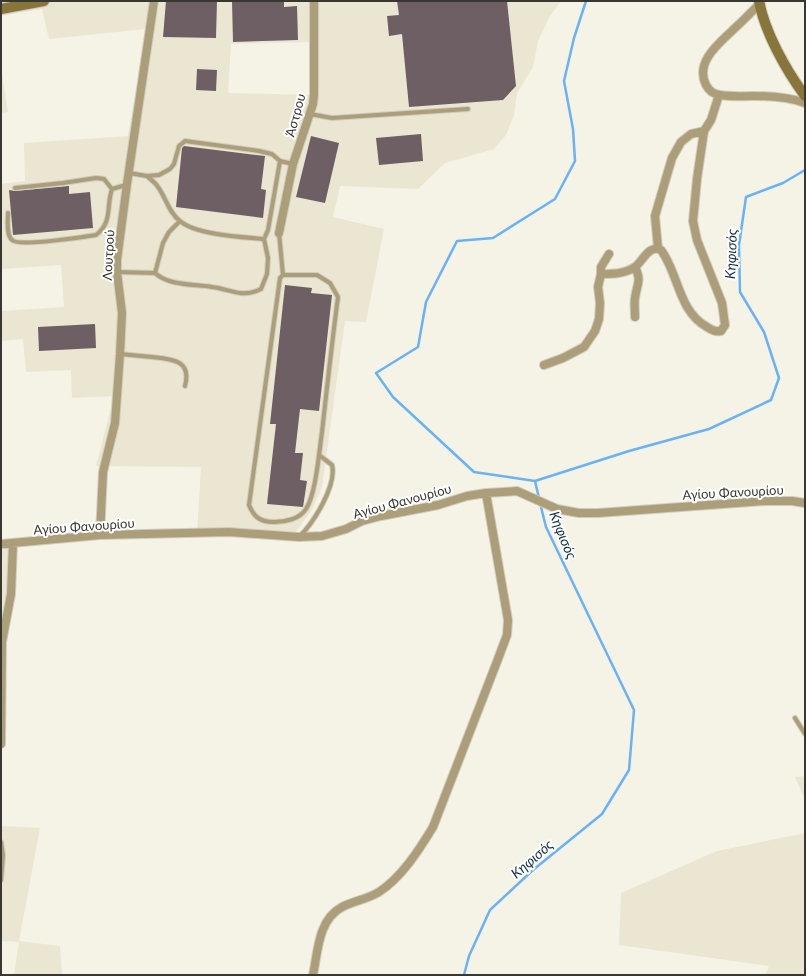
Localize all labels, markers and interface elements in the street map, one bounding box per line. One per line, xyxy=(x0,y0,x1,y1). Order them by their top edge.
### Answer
street label: Άστρου xyxy=(282,92,308,138)
water label: Κηφισός xyxy=(721,228,740,279)
street label: Λουτρού xyxy=(99,229,117,281)
street label: Αγίου Φανουρίου xyxy=(351,480,453,522)
street label: Αγίου Φανουρίου xyxy=(682,481,784,503)
water label: Κηφισός xyxy=(546,508,581,562)
street label: Αγίου Φανουρίου xyxy=(33,514,135,538)
water label: Κηφισός xyxy=(507,835,557,881)

